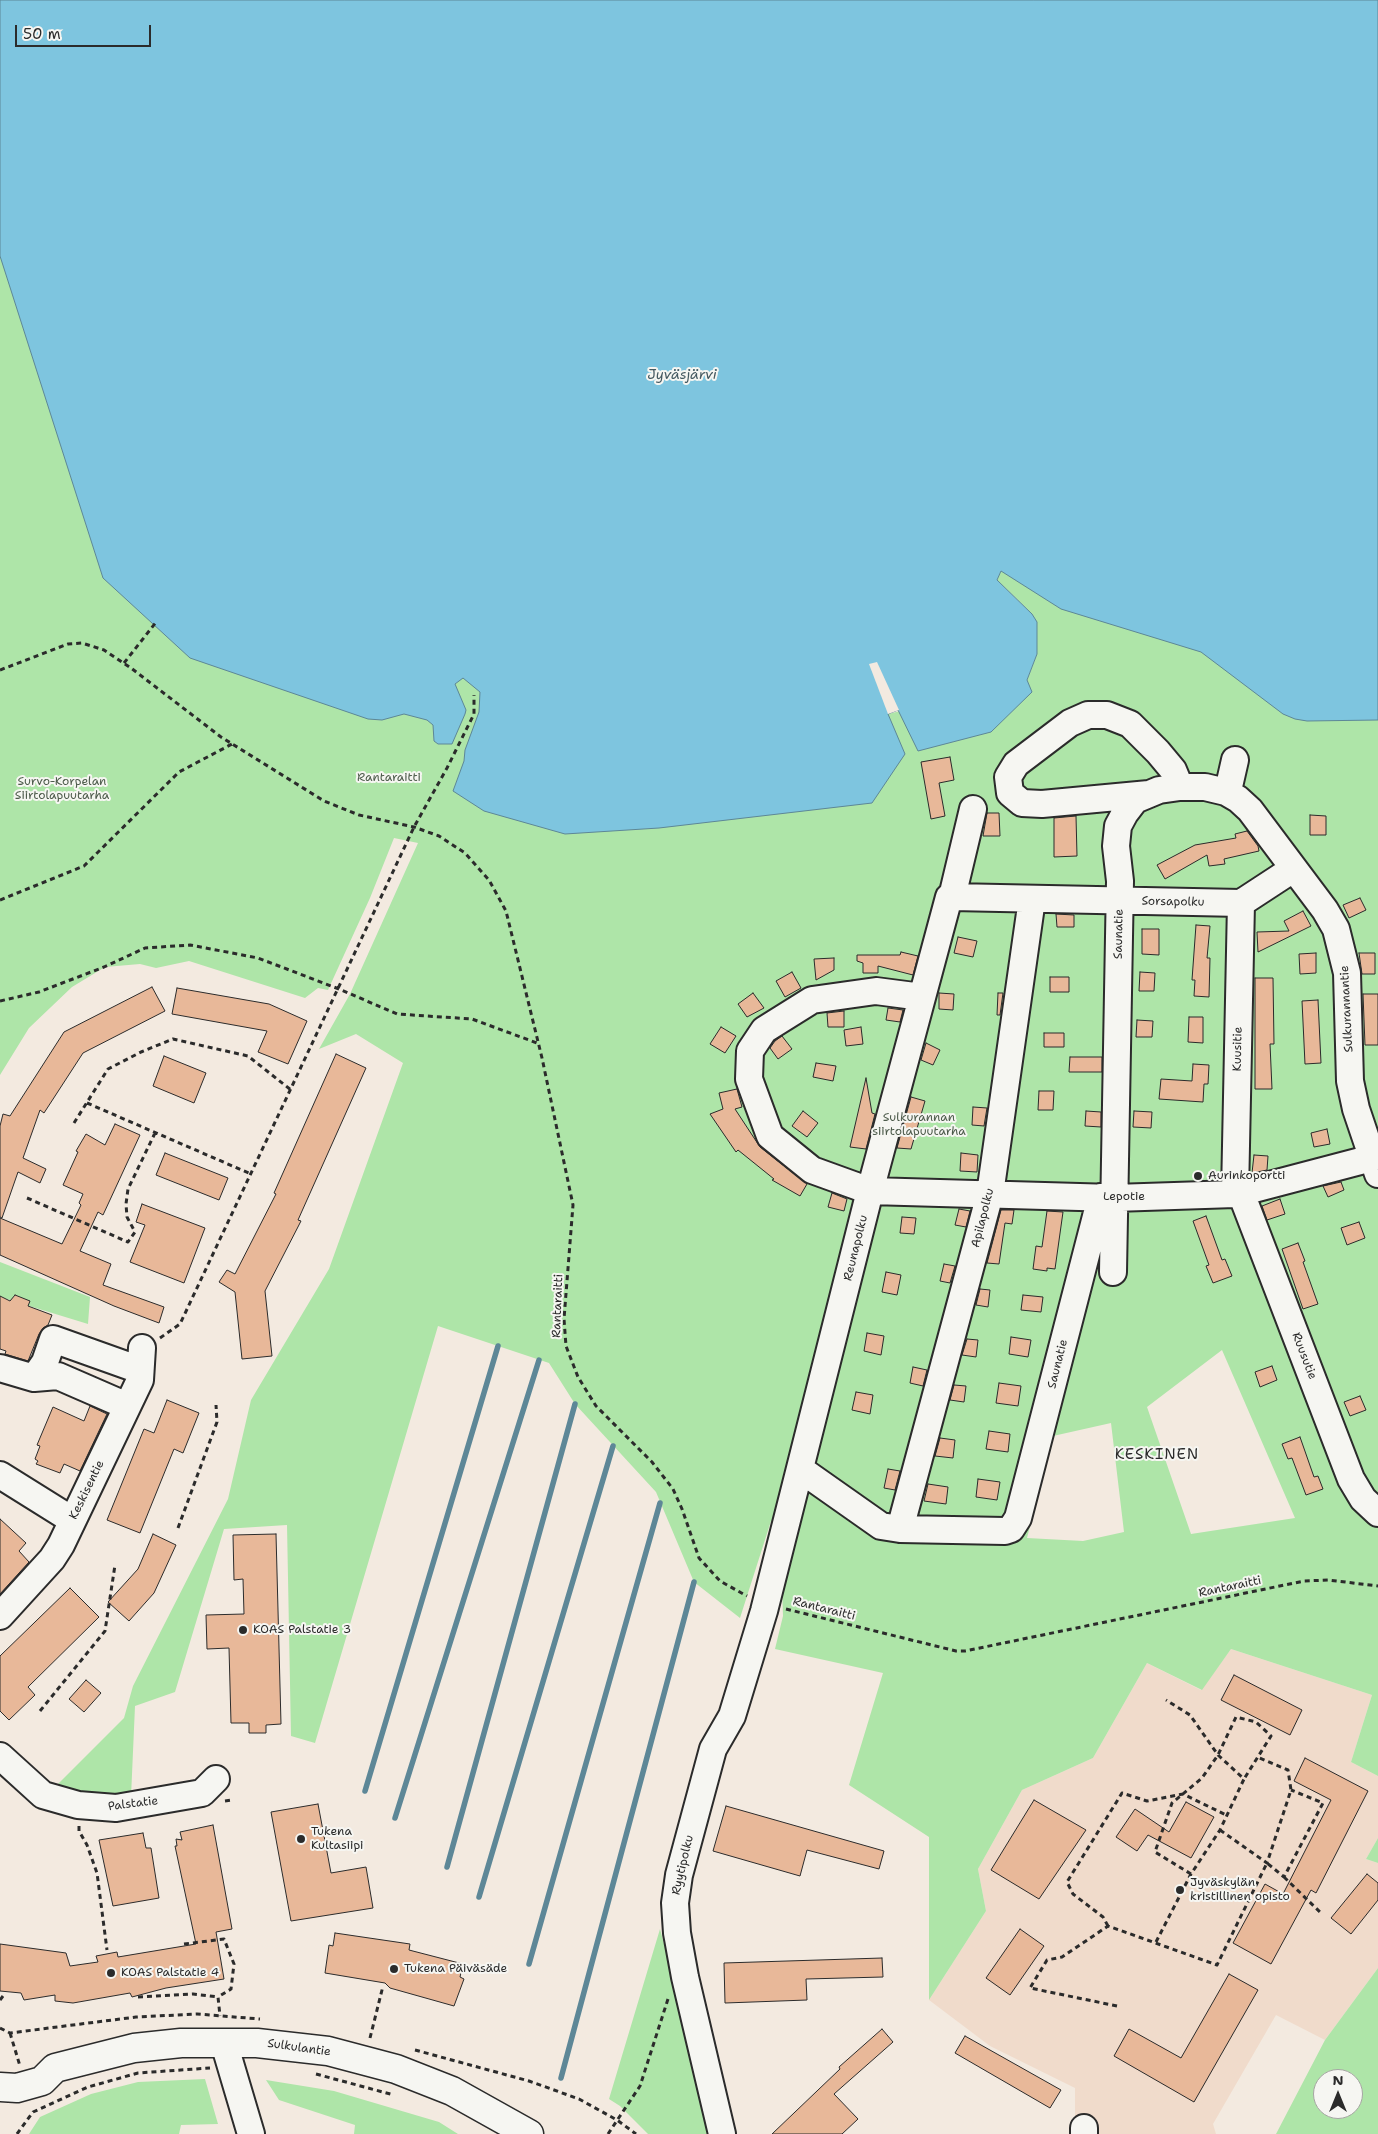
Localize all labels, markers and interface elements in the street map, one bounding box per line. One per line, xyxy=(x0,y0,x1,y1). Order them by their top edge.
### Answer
scale bar xyxy=(18,15,154,47)
text: 50 m xyxy=(23,24,61,44)
water label: Jyväsjärvi xyxy=(647,367,717,383)
park label: Rantaraitti xyxy=(357,771,421,785)
park label: Survo-Korpelan Siirtolapuutarha xyxy=(15,775,109,803)
street label: Sorsapolku xyxy=(1141,894,1205,910)
street label: Saunatie xyxy=(1111,909,1127,959)
street label: Sulkurannantie xyxy=(1338,965,1356,1053)
street label: Kuusitie xyxy=(1230,1027,1246,1071)
park label: Sulkurannan siirtolapuutarha xyxy=(872,1111,966,1139)
place label: Aurinkoportti xyxy=(1208,1169,1286,1183)
marker: Aurinkoportti xyxy=(1192,1170,1204,1182)
street label: Apilapolku xyxy=(969,1187,997,1249)
street label: Lepotie xyxy=(1103,1190,1145,1204)
street label: Reunapolku xyxy=(841,1214,871,1282)
street label: Rantaraitti xyxy=(550,1274,566,1338)
street label: Ruusutie xyxy=(1288,1330,1320,1382)
street label: Saunatie xyxy=(1045,1338,1071,1390)
district label: KESKINEN xyxy=(1114,1446,1200,1464)
street label: Keskisentie xyxy=(66,1458,108,1522)
street label: Rantaraitti xyxy=(1197,1573,1263,1601)
street label: Rantaraitti xyxy=(791,1594,857,1624)
place label: KOAS Palstatie 3 xyxy=(253,1623,351,1637)
marker: KOAS Palstatie 3 xyxy=(237,1624,249,1636)
street label: Palstatie xyxy=(107,1794,159,1814)
place label: Tukena Kultasiipi xyxy=(311,1825,364,1853)
marker: Tukena Kultasiipi xyxy=(295,1833,307,1845)
street label: Ryytipolku xyxy=(669,1834,697,1896)
place label: Jyväskylän kristillinen opisto xyxy=(1190,1876,1290,1904)
marker: Jyväskylän kristillinen opisto xyxy=(1174,1884,1186,1896)
place label: Tukena Päiväsäde xyxy=(404,1962,507,1976)
marker: Tukena Päiväsäde xyxy=(388,1963,400,1975)
place label: KOAS Palstatie 4 xyxy=(121,1966,219,1980)
marker: KOAS Palstatie 4 xyxy=(105,1967,117,1979)
street label: Sulkulantie xyxy=(266,2036,332,2060)
north arrow xyxy=(1313,2069,1363,2119)
text: N xyxy=(1332,2071,1344,2089)

